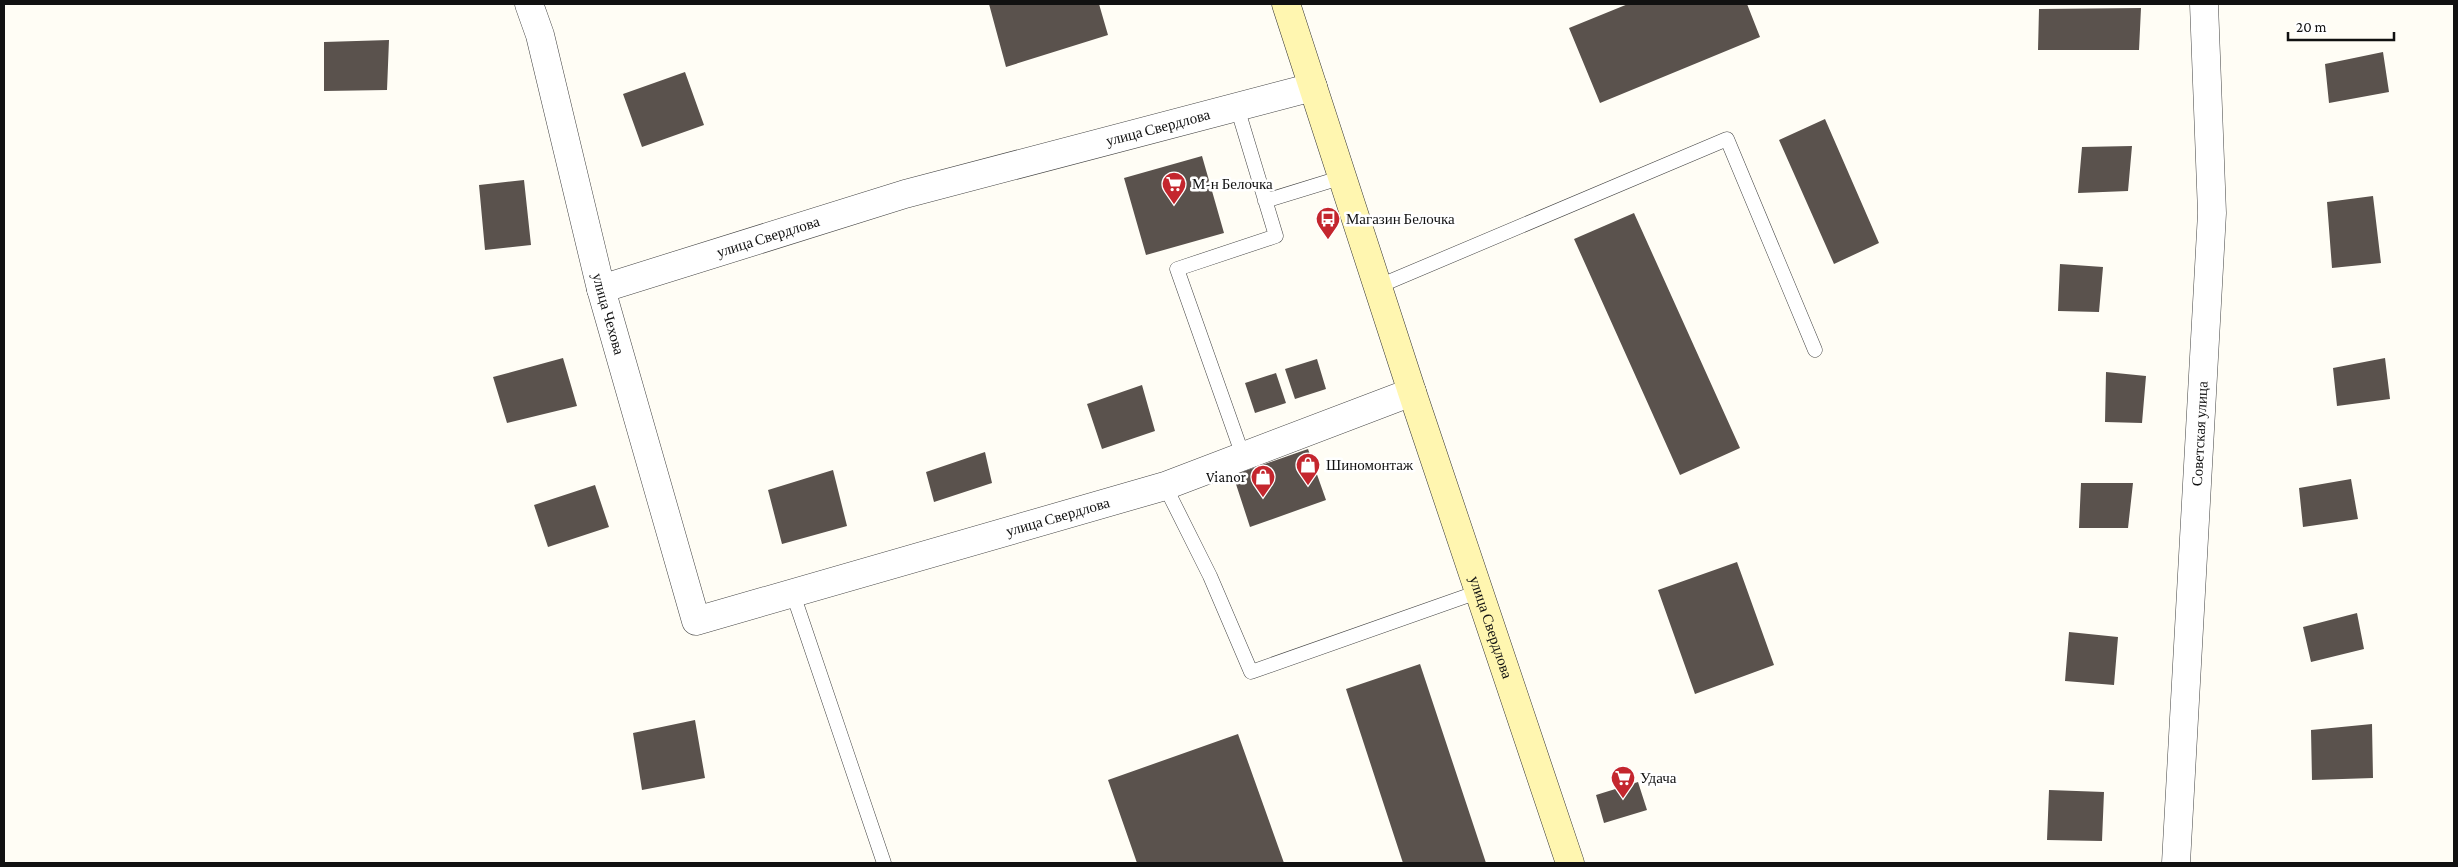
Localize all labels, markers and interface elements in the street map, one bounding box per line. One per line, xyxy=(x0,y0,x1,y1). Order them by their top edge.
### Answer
scale bar xyxy=(2288,10,2394,42)
text: 20 m xyxy=(2296,19,2327,35)
street label: улица Свердлова xyxy=(1104,106,1212,149)
supermarket icon: М-н Белочка xyxy=(1161,171,1187,205)
place label: М-н Белочка xyxy=(1192,176,1273,192)
bus stop icon: Магазин Белочка xyxy=(1315,206,1341,240)
place label: Магазин Белочка xyxy=(1346,211,1455,227)
street label: улица Свердлова xyxy=(715,213,822,260)
street label: улица Чехова xyxy=(589,271,627,357)
street label: Советская улица xyxy=(2189,380,2211,487)
shop icon: Шиномонтаж xyxy=(1295,452,1321,486)
place label: Шиномонтаж xyxy=(1326,457,1414,473)
shop icon: Vianor xyxy=(1250,464,1276,498)
place label: Vianor xyxy=(1206,469,1247,485)
street label: улица Свердлова xyxy=(1004,494,1112,539)
street label: улица Свердлова xyxy=(1466,574,1516,681)
supermarket icon: Удача xyxy=(1610,765,1636,799)
place label: Удача xyxy=(1640,770,1677,786)

